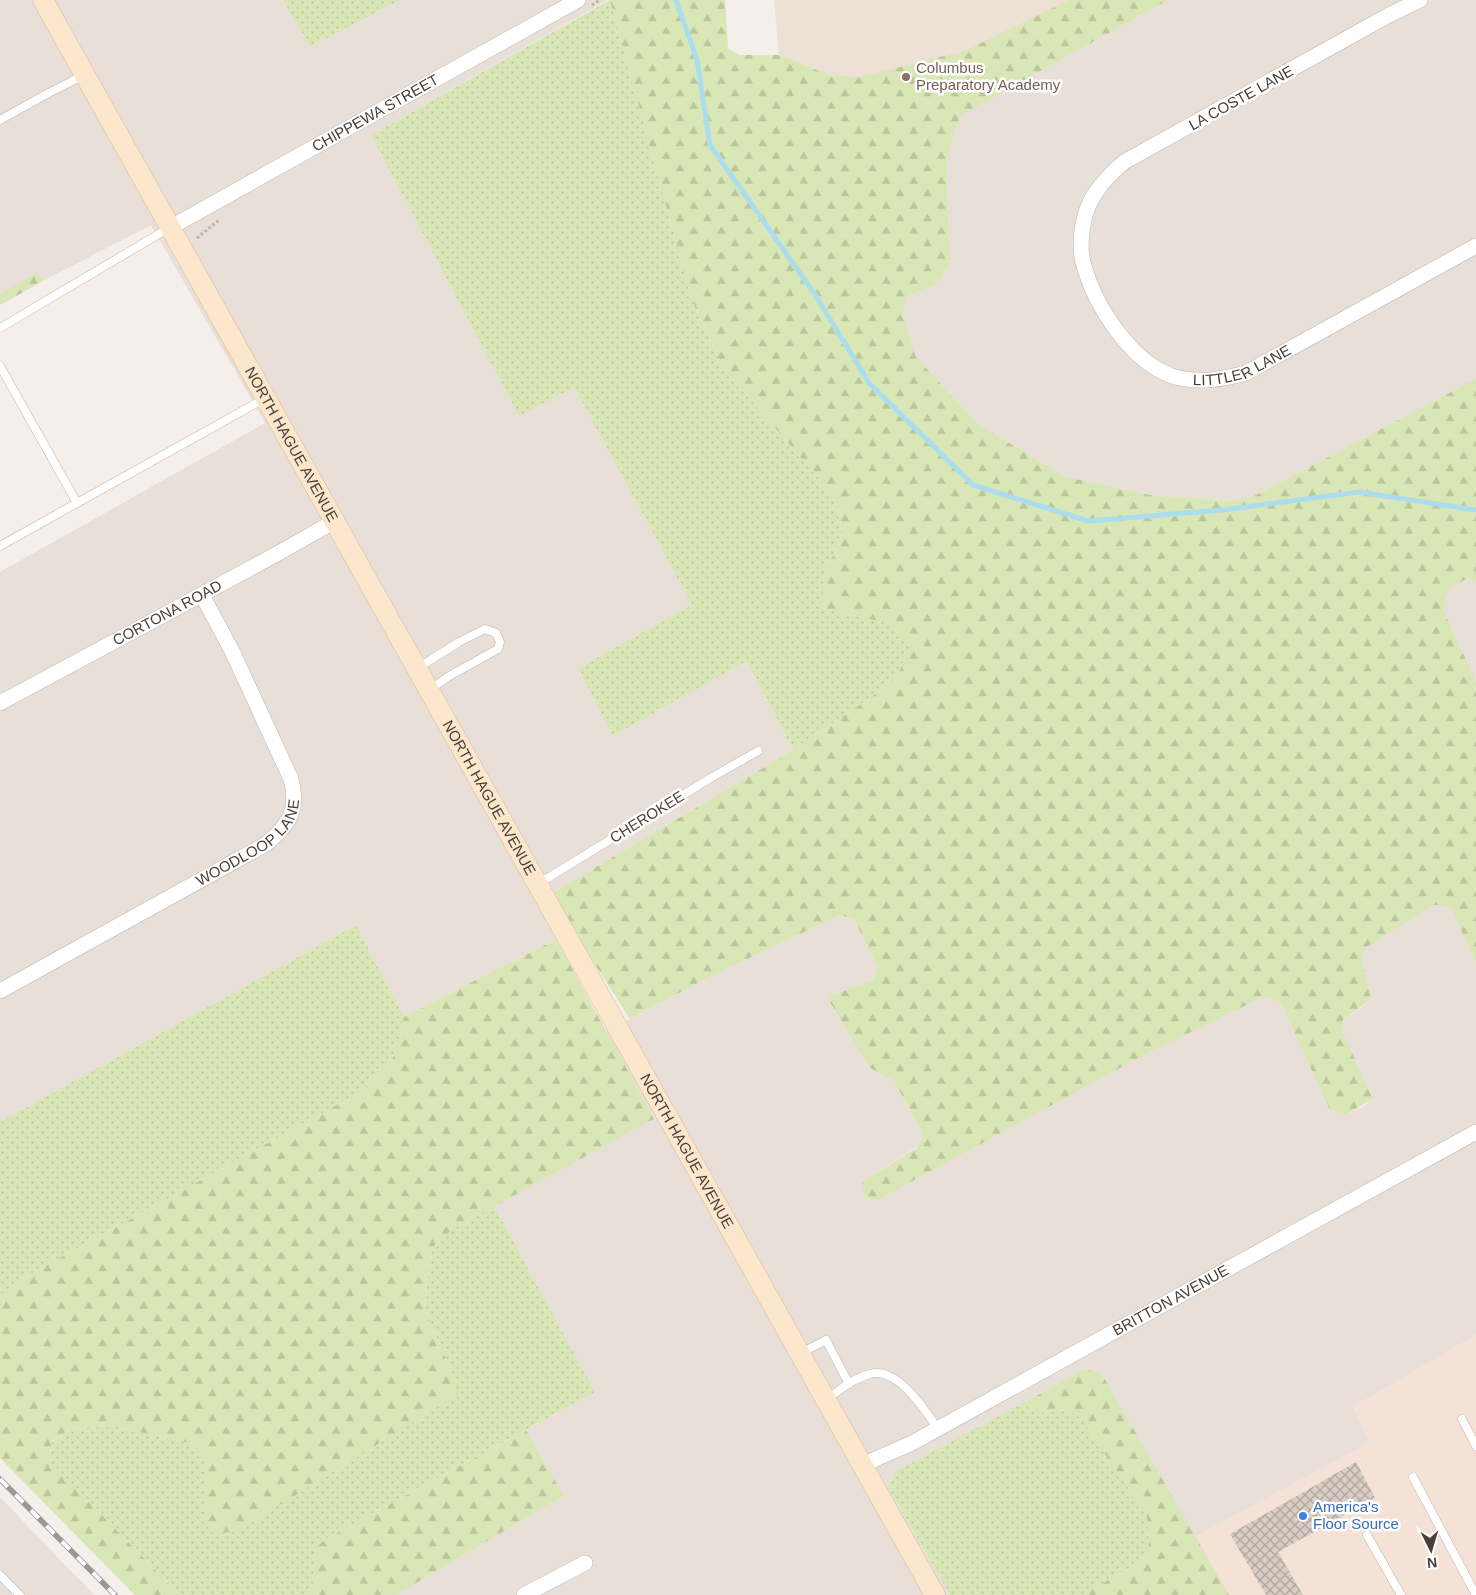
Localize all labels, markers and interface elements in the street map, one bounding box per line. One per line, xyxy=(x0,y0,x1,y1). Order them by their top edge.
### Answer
place label: Columbus Preparatory Academy xyxy=(916,59,1061,93)
street label: LA COSTE LANE xyxy=(1186,62,1296,133)
street label: CHIPPEWA STREET xyxy=(309,71,441,155)
marker: Columbus Preparatory Academy xyxy=(900,71,912,83)
street label: LITTLER LANE xyxy=(1193,341,1293,388)
street label: NORTH HAGUE AVENUE xyxy=(242,364,342,524)
street label: CORTONA ROAD xyxy=(110,576,225,649)
street label: NORTH HAGUE AVENUE xyxy=(440,717,540,878)
street label: CHEROKEE xyxy=(607,787,687,846)
street label: WOODLOOP LANE xyxy=(193,798,302,889)
street label: NORTH HAGUE AVENUE xyxy=(637,1071,737,1231)
street label: BRITTON AVENUE xyxy=(1110,1261,1231,1339)
place label: America's Floor Source xyxy=(1313,1498,1399,1532)
marker: America's Floor Source xyxy=(1297,1510,1309,1522)
north arrow xyxy=(1406,1525,1456,1575)
text: N xyxy=(1426,1555,1438,1571)

